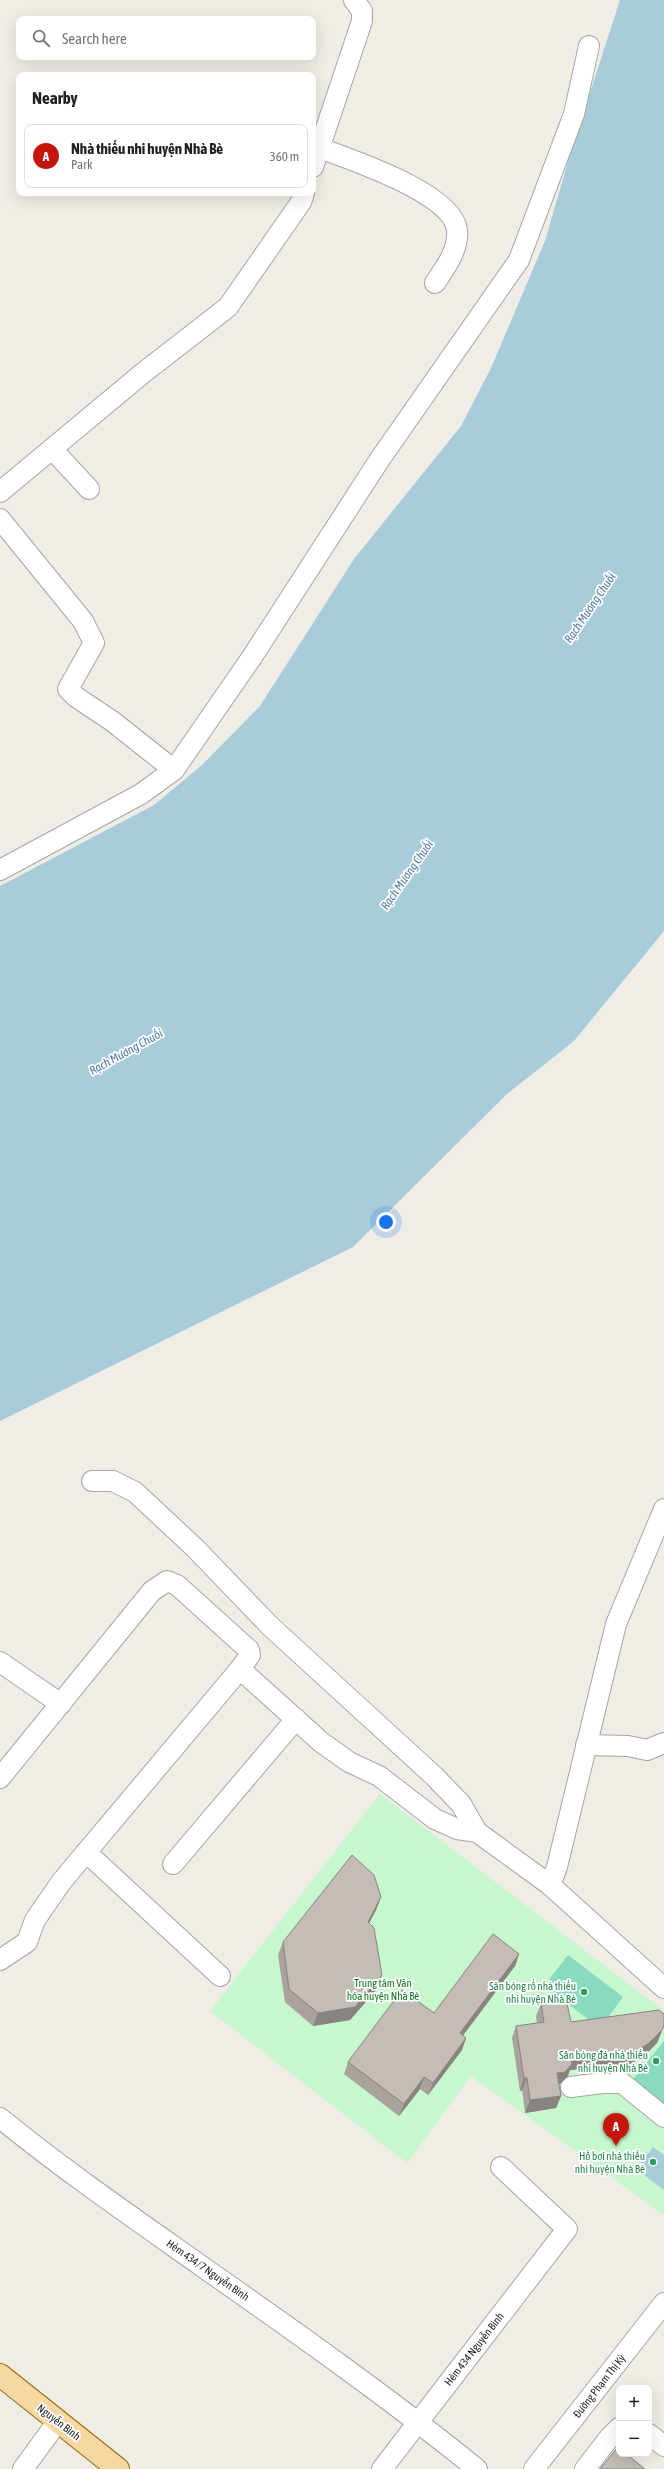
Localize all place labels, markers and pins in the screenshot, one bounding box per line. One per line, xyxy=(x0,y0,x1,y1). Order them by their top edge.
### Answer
place label: Sân bóng rổ nhà thiếu nhi huyện Nhà Bè xyxy=(489,1979,576,2006)
marker: Sân bóng rổ nhà thiếu nhi huyện Nhà Bè xyxy=(579,1987,589,1997)
place label: Sân bóng đá nhà thiếu nhi huyện Nhà Bè xyxy=(559,2049,648,2075)
marker: Sân bóng đá nhà thiếu nhi huyện Nhà Bè xyxy=(651,2056,661,2066)
pin: A xyxy=(603,2113,629,2146)
place label: Hồ bơi nhà thiếu nhi huyện Nhà Bè xyxy=(575,2150,645,2176)
marker: Hồ bơi nhà thiếu nhi huyện Nhà Bè xyxy=(648,2157,658,2167)

